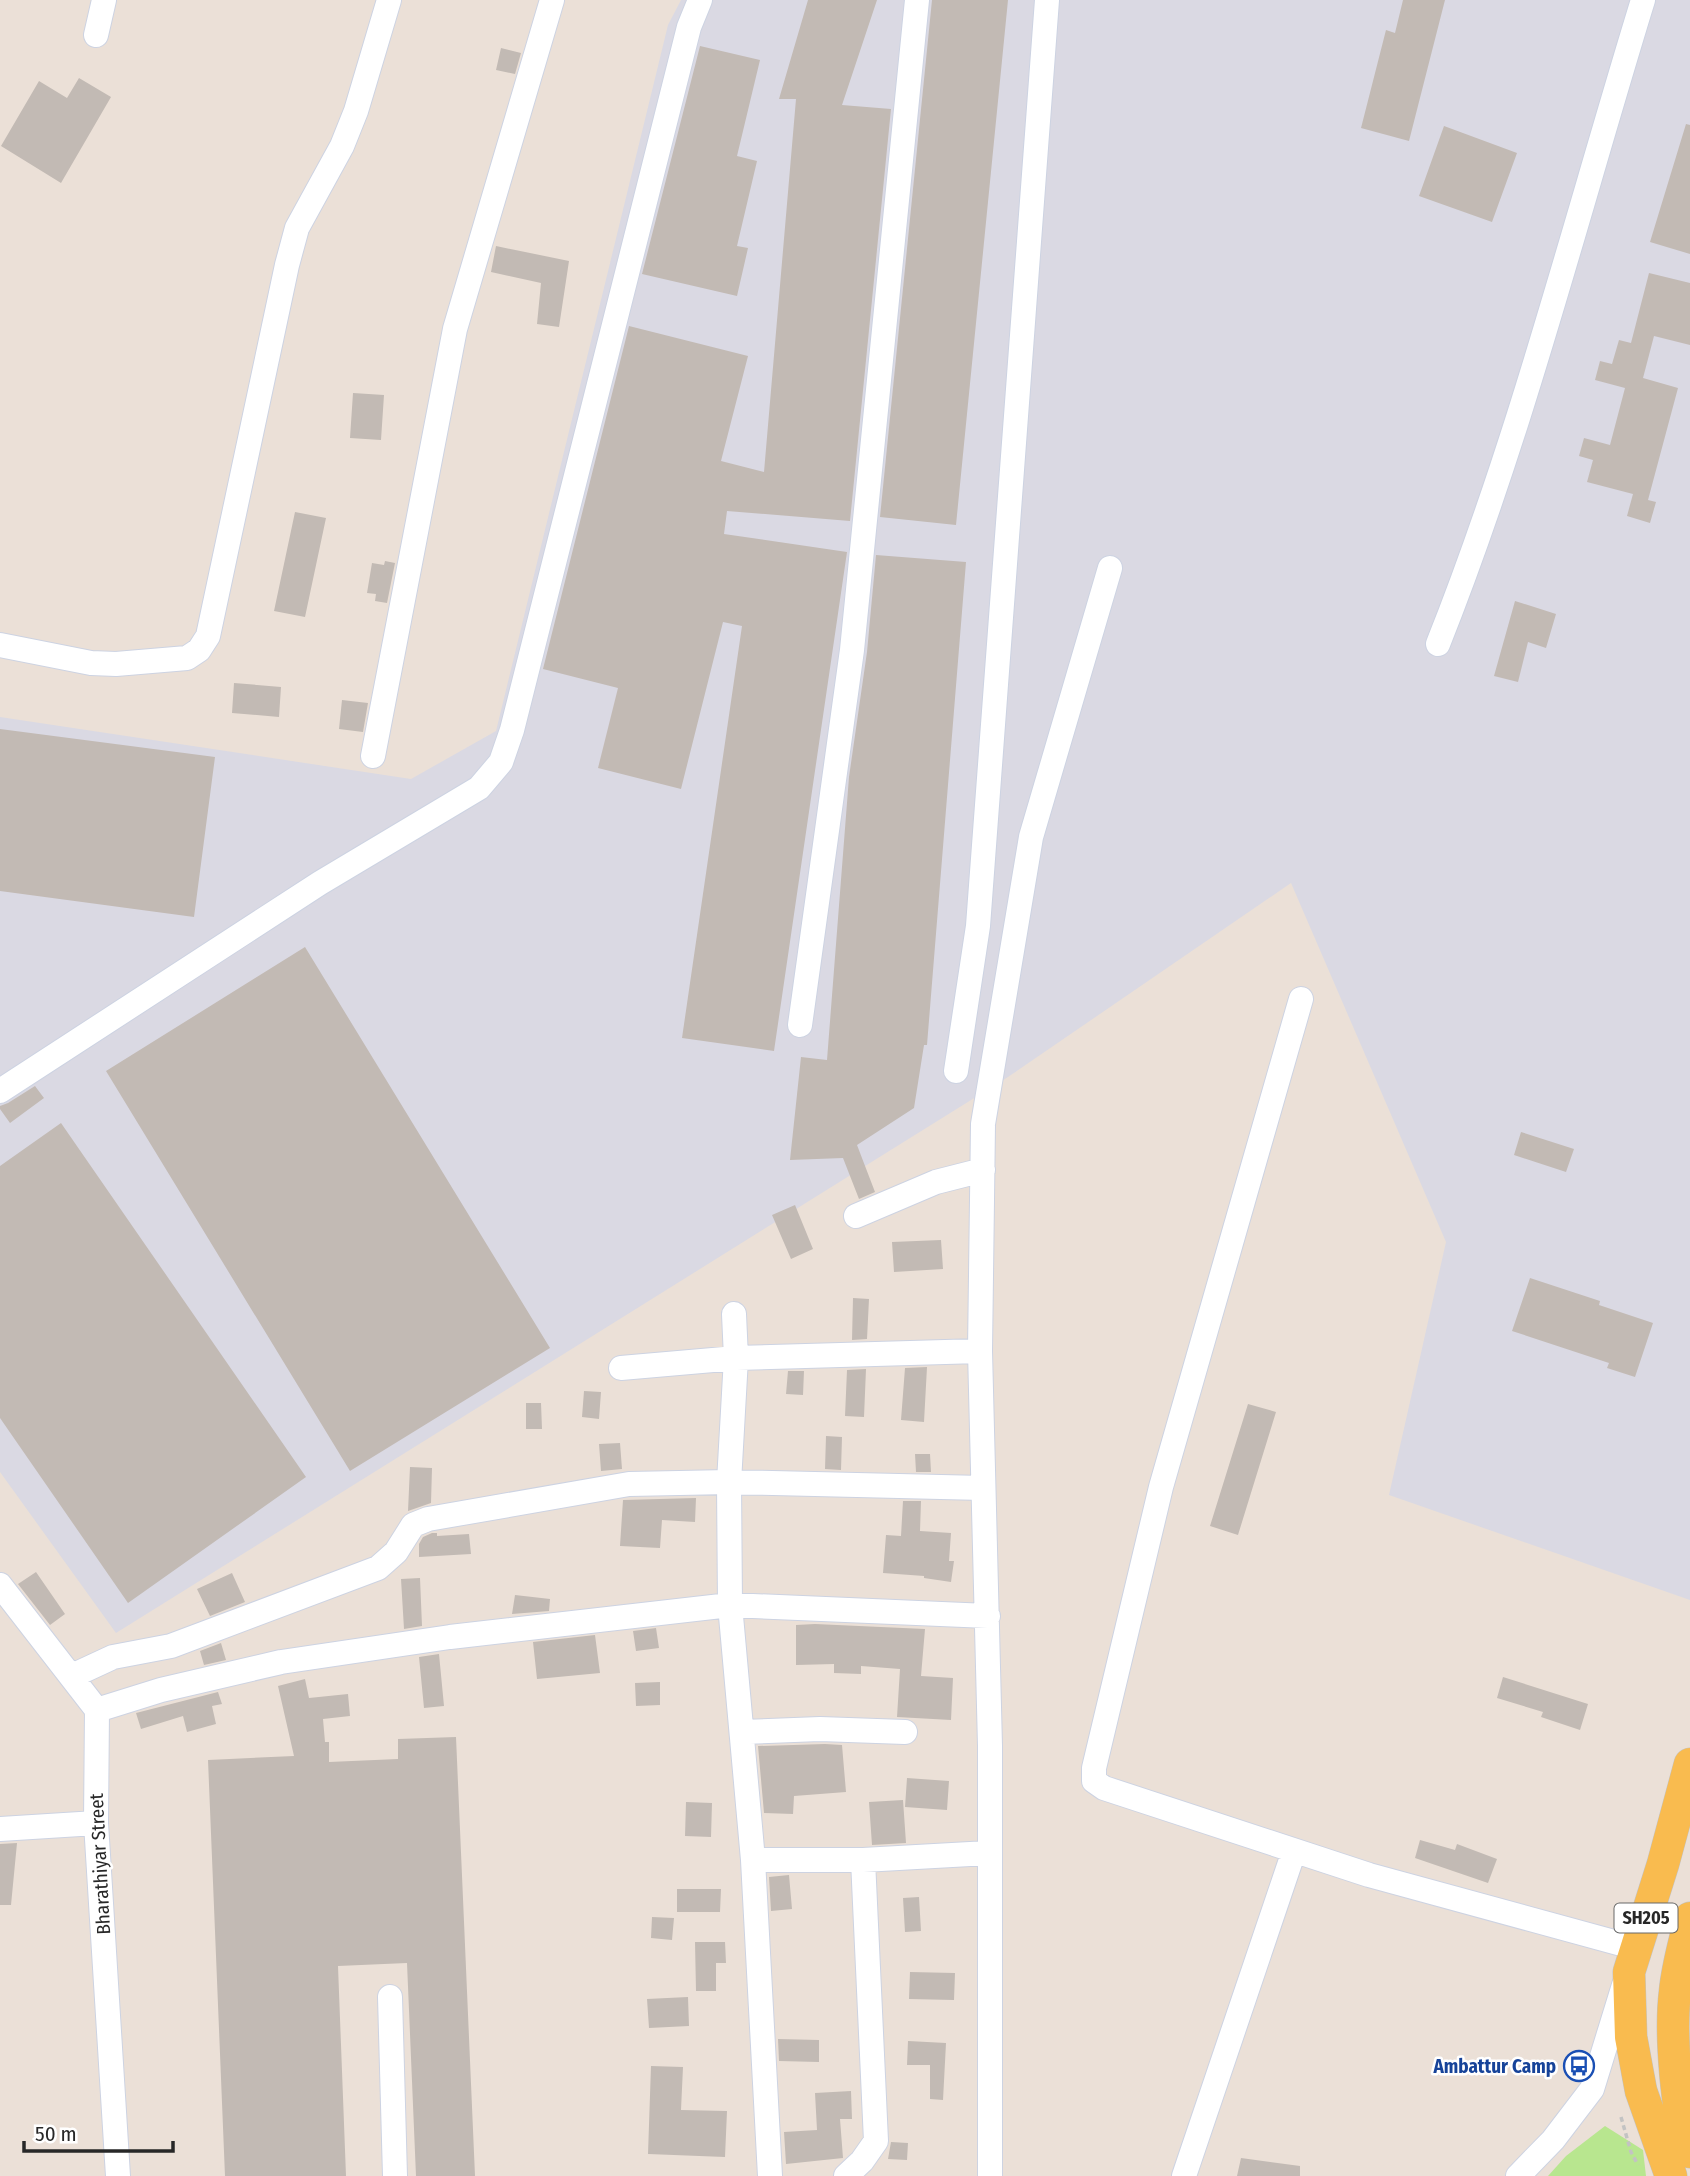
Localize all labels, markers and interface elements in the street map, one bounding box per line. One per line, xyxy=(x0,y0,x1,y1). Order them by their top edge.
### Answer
street label: Bharathiyar Street xyxy=(85,1792,115,1935)
road number: SH205 xyxy=(1614,1904,1678,1932)
bus stop icon: Ambattur Camp xyxy=(1562,2049,1596,2083)
place label: Ambattur Camp xyxy=(1432,2055,1556,2078)
scale bar xyxy=(24,2110,173,2154)
text: 50 m xyxy=(35,2121,77,2147)

